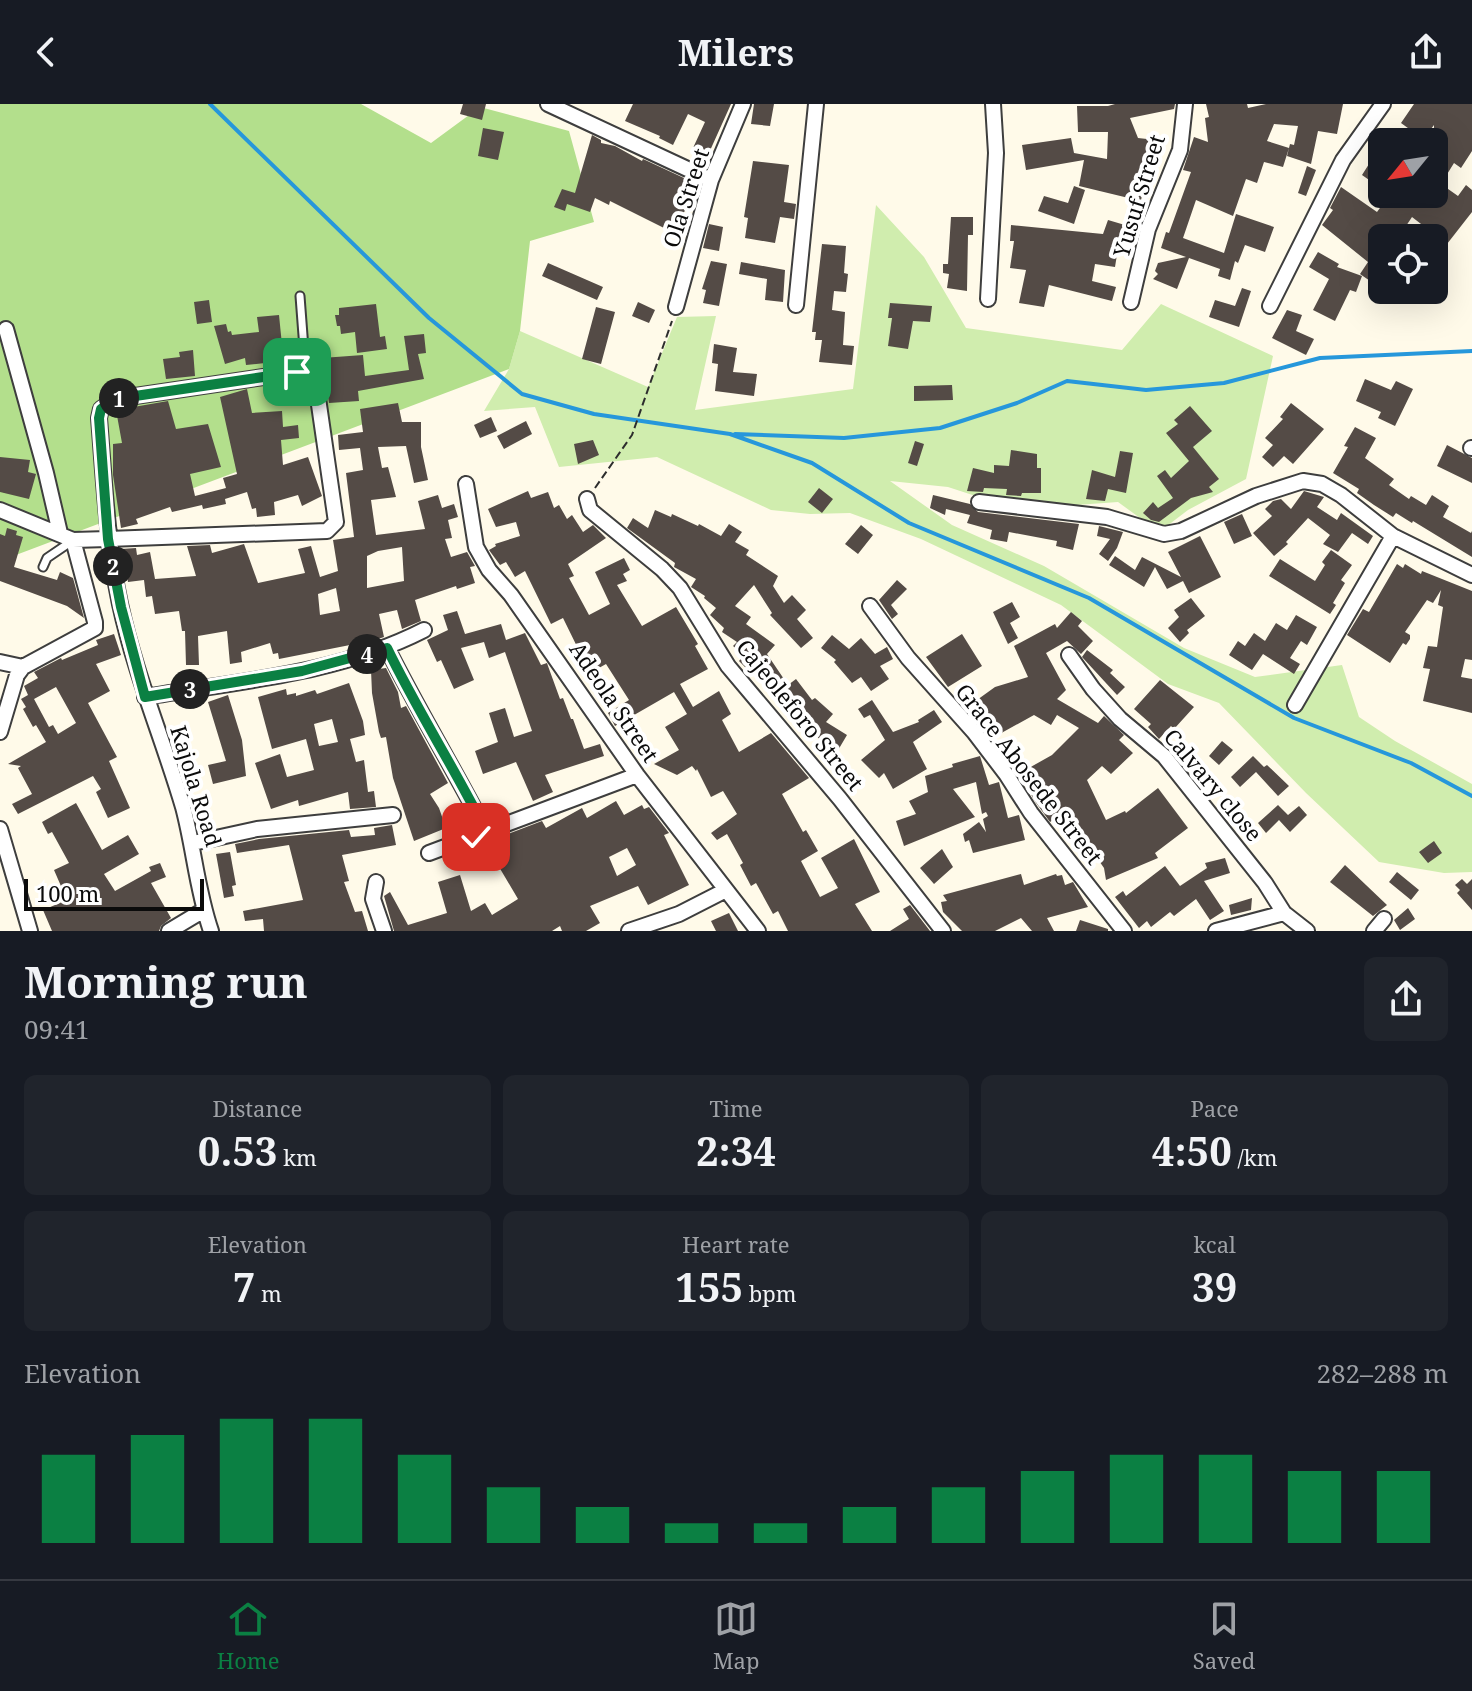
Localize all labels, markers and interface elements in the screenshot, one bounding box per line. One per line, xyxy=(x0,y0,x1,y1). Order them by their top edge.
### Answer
text: Milers xyxy=(678,28,794,77)
icon: back xyxy=(24,30,68,74)
icon: share xyxy=(1404,30,1448,74)
north arrow xyxy=(1368,128,1448,208)
map controls xyxy=(1368,128,1448,304)
street label: Yusuf Street xyxy=(1105,130,1171,262)
street label: Ola Street xyxy=(655,144,715,251)
button: locate xyxy=(1368,224,1448,304)
pin xyxy=(263,338,331,406)
icon: arrive xyxy=(275,350,319,394)
pin: 1 xyxy=(99,378,139,418)
text: 1 xyxy=(113,383,125,413)
pin: 2 xyxy=(93,546,133,586)
text: 2 xyxy=(107,551,119,581)
street label: Cajeoleforo Street xyxy=(730,632,871,796)
pin: 4 xyxy=(347,634,387,674)
street label: Adeola Street xyxy=(563,635,666,768)
text: 4 xyxy=(361,639,373,669)
pin: 3 xyxy=(170,669,210,709)
text: 3 xyxy=(184,674,196,704)
street label: Grace Abosede Street xyxy=(950,677,1110,870)
street label: Kajola Road xyxy=(164,722,230,850)
street label: Calvary close xyxy=(1158,722,1270,847)
pin xyxy=(442,803,510,871)
icon: check xyxy=(454,815,498,859)
scale bar xyxy=(24,875,204,911)
text: 100 m xyxy=(36,878,99,908)
text: Morning run xyxy=(24,951,308,1011)
button: share xyxy=(1364,957,1448,1041)
text: 09:41 xyxy=(24,1011,90,1047)
text: Distance xyxy=(212,1093,302,1123)
text: Time xyxy=(709,1093,763,1123)
text: Pace xyxy=(1191,1093,1239,1123)
text: 0.53 xyxy=(198,1123,277,1178)
text: 2:34 xyxy=(696,1123,776,1178)
text: 4:50 xyxy=(1152,1123,1232,1178)
text: km xyxy=(277,1142,317,1172)
text: /km xyxy=(1232,1142,1278,1172)
text: Elevation xyxy=(208,1229,307,1259)
text: Heart rate xyxy=(682,1229,790,1259)
text: kcal xyxy=(1193,1229,1236,1259)
text: 7 xyxy=(233,1259,255,1314)
text: 155 xyxy=(675,1259,743,1314)
text: 39 xyxy=(1192,1259,1237,1314)
text: m xyxy=(255,1278,282,1308)
text: bpm xyxy=(743,1278,797,1308)
text: Elevation xyxy=(24,1355,141,1391)
text: 282–288 m xyxy=(1316,1355,1448,1391)
tab: Home xyxy=(217,1597,279,1675)
tab: Map xyxy=(713,1597,759,1675)
tab: Saved xyxy=(1193,1597,1255,1675)

